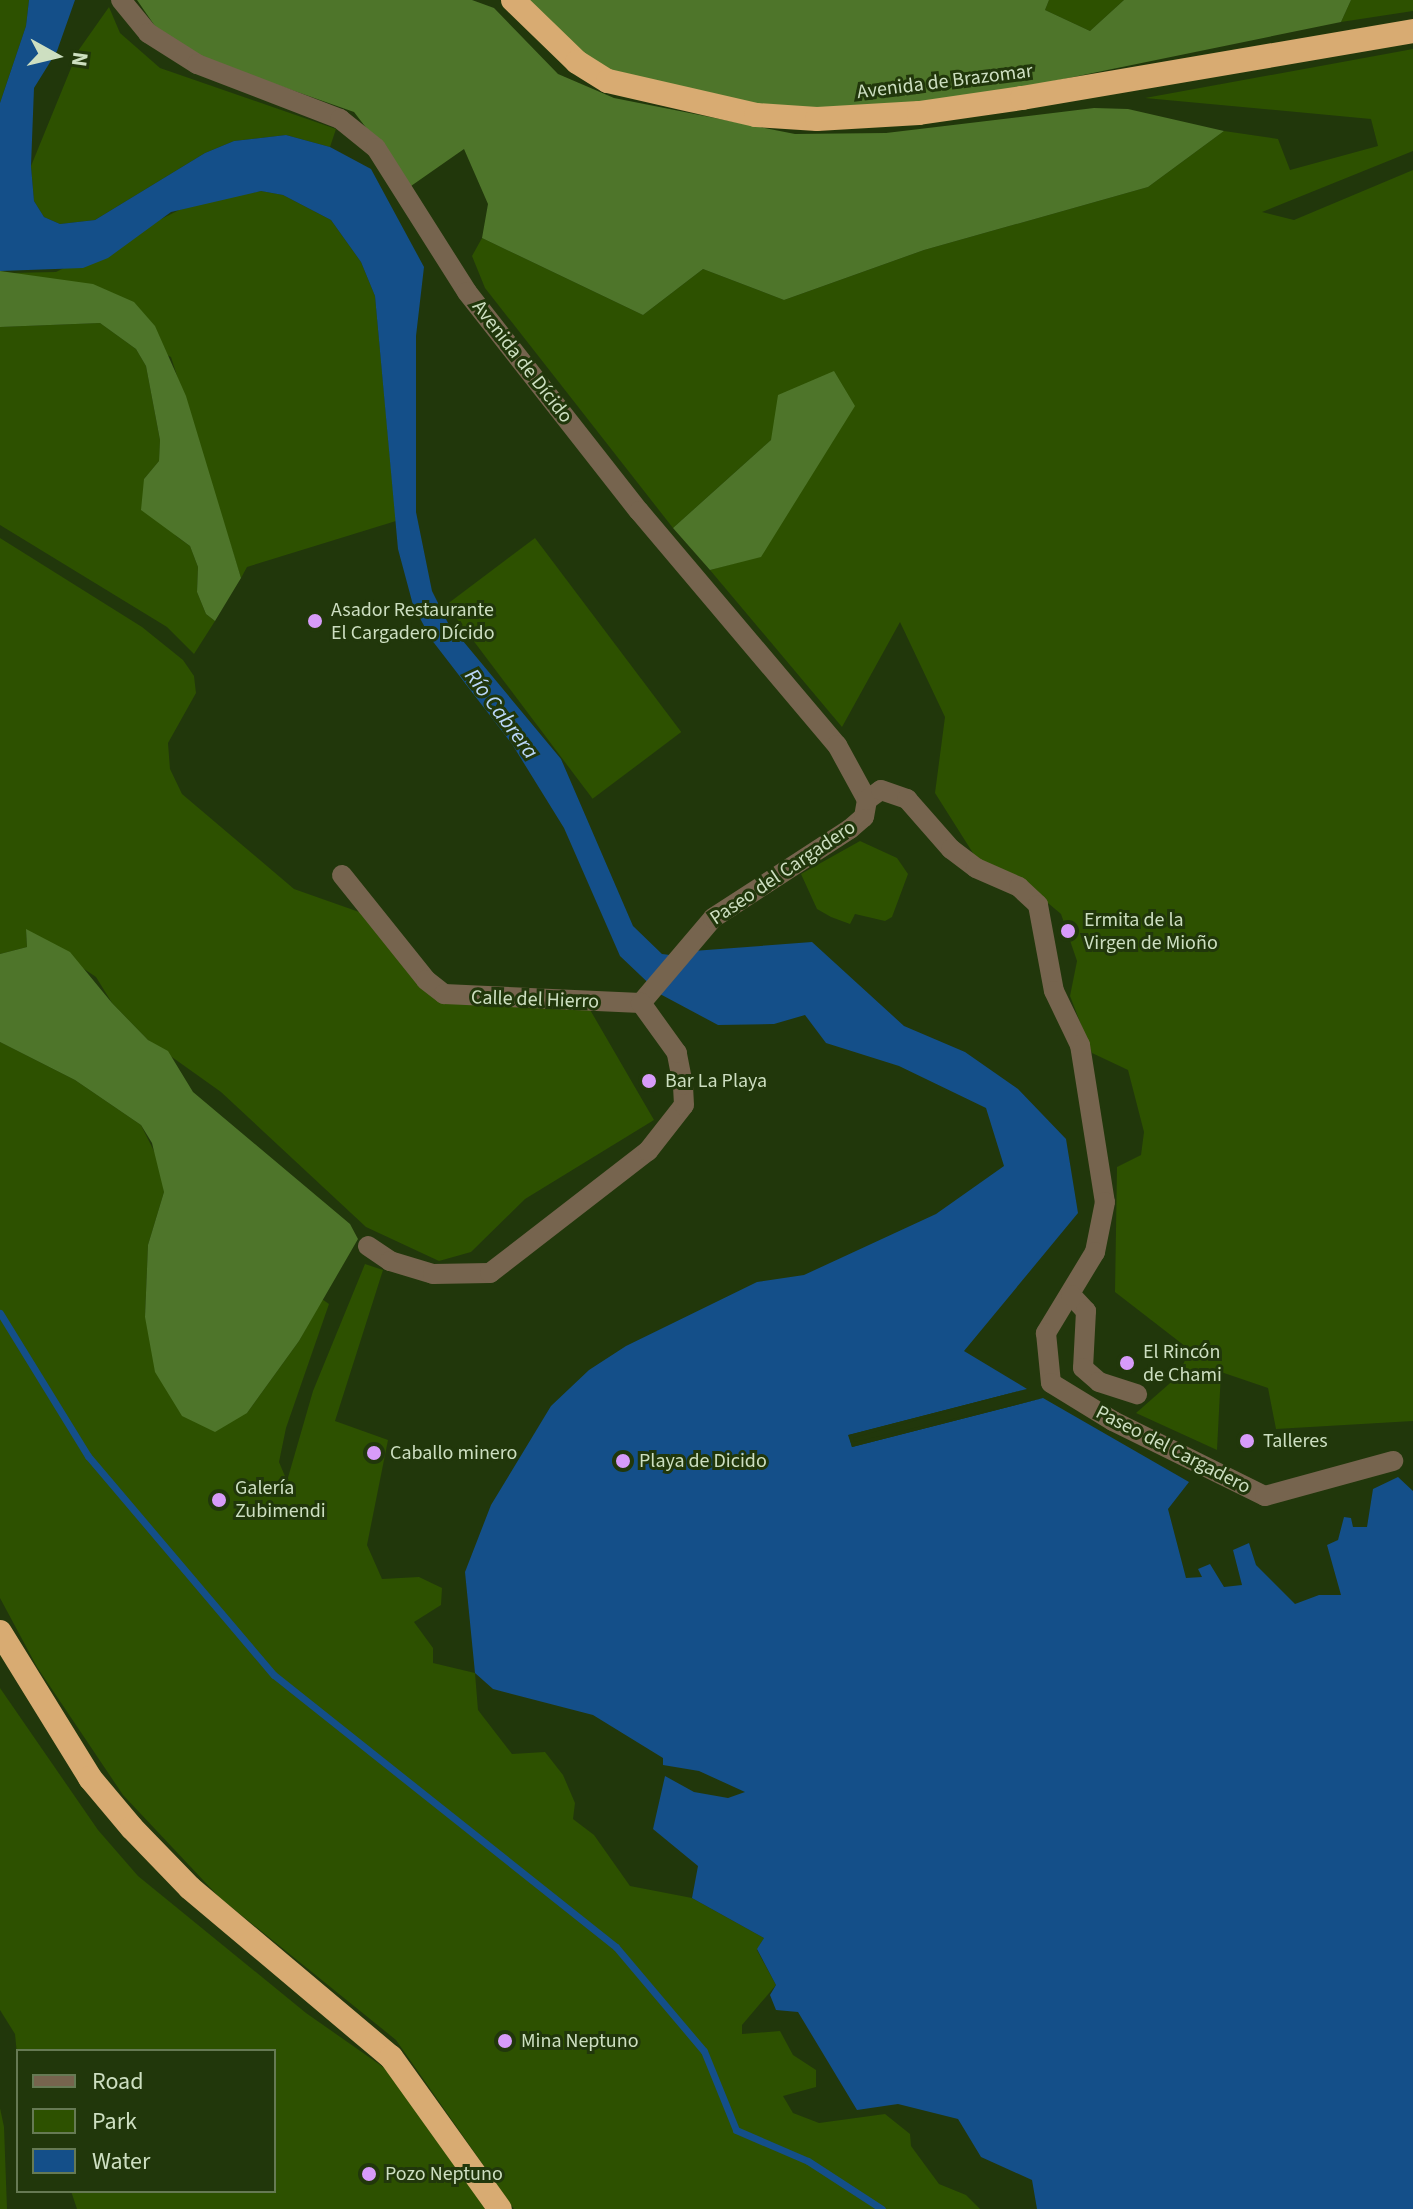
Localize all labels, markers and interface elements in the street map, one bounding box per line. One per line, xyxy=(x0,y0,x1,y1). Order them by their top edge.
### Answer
north arrow xyxy=(16,16,96,96)
text: N xyxy=(63,50,97,69)
street label: Avenida de Brazomar xyxy=(856,59,1034,105)
street label: Avenida de Dícido xyxy=(467,296,577,428)
place label: Asador Restaurante El Cargadero Dícido xyxy=(331,598,495,645)
marker: Asador Restaurante El Cargadero Dícido xyxy=(306,612,324,630)
water label: Río Cabrera xyxy=(459,664,543,764)
street label: Paseo del Cargadero xyxy=(706,815,860,931)
place label: Ermita de la Virgen de Mioño xyxy=(1084,908,1218,955)
marker: Ermita de la Virgen de Mioño xyxy=(1059,922,1077,940)
street label: Calle del Hierro xyxy=(471,986,599,1014)
place label: Bar La Playa xyxy=(665,1069,767,1093)
marker: Bar La Playa xyxy=(640,1072,658,1090)
place label: El Rincón de Chami xyxy=(1143,1340,1222,1387)
marker: El Rincón de Chami xyxy=(1118,1354,1136,1372)
street label: Paseo del Cargadero xyxy=(1092,1401,1254,1499)
place label: Talleres xyxy=(1263,1429,1328,1453)
marker: Talleres xyxy=(1238,1432,1256,1450)
place label: Caballo minero xyxy=(390,1441,517,1465)
marker: Caballo minero xyxy=(365,1444,383,1462)
place label: Playa de Dicido xyxy=(639,1449,767,1473)
marker: Playa de Dicido xyxy=(614,1452,632,1470)
place label: Galería Zubimendi xyxy=(235,1476,326,1523)
marker: Galería Zubimendi xyxy=(210,1491,228,1509)
place label: Mina Neptuno xyxy=(521,2029,639,2053)
marker: Mina Neptuno xyxy=(496,2032,514,2050)
legend xyxy=(16,2049,276,2193)
text: Road xyxy=(92,2064,144,2099)
text: Park xyxy=(92,2104,137,2139)
text: Water xyxy=(92,2144,150,2179)
place label: Pozo Neptuno xyxy=(385,2162,503,2186)
marker: Pozo Neptuno xyxy=(360,2165,378,2183)

